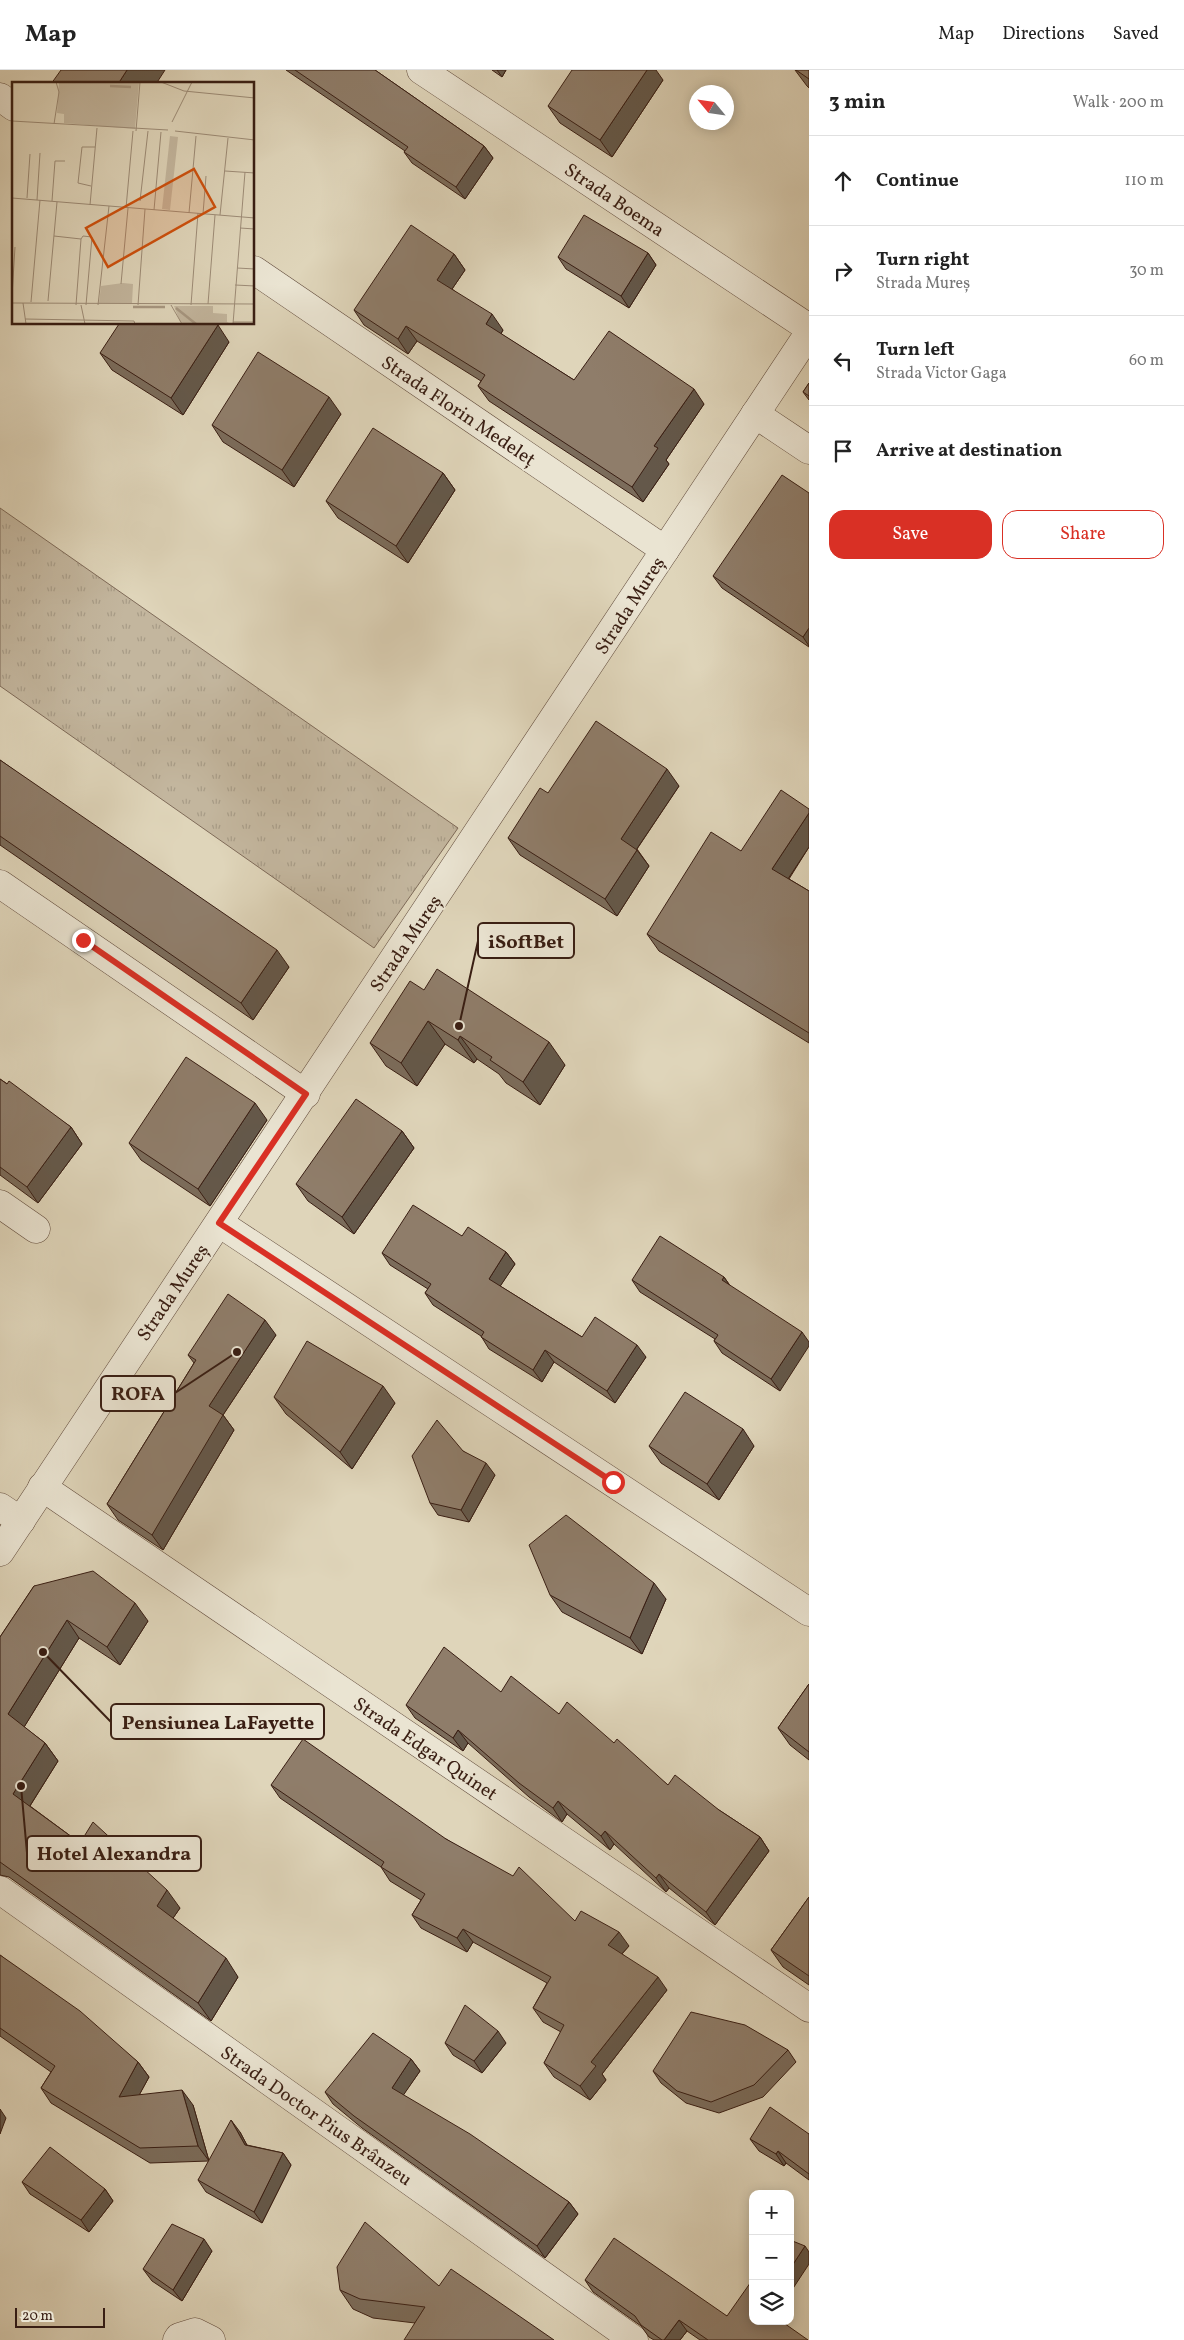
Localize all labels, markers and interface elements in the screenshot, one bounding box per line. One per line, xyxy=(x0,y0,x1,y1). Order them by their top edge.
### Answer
text: Map xyxy=(25,18,76,52)
text: Map xyxy=(938,22,974,47)
text: Directions xyxy=(1002,22,1085,47)
text: Saved xyxy=(1113,22,1159,47)
inset map xyxy=(12,82,255,325)
north arrow xyxy=(689,85,734,130)
text: 3 min xyxy=(829,88,885,117)
text: Walk · 200 m xyxy=(1073,92,1164,114)
street label: Strada Boema xyxy=(559,158,669,244)
icon: ahead xyxy=(829,167,857,195)
text: Continue xyxy=(876,168,959,194)
text: 110 m xyxy=(1125,170,1164,192)
text: Turn right xyxy=(876,247,969,273)
icon: right xyxy=(829,257,857,285)
text: 30 m xyxy=(1129,260,1164,282)
text: Strada Mureș xyxy=(876,273,970,295)
text: Turn left xyxy=(876,337,955,363)
icon: left xyxy=(829,347,857,375)
street label: Strada Florin Medeleț xyxy=(375,350,541,473)
text: 60 m xyxy=(1129,350,1164,372)
text: Strada Victor Gaga xyxy=(876,363,1007,385)
icon: arrive xyxy=(829,437,857,465)
text: Arrive at destination xyxy=(876,438,1062,464)
button: Save xyxy=(829,510,992,559)
button: Share xyxy=(1002,510,1164,559)
street label: Strada Mureș xyxy=(589,552,672,660)
street label: Strada Mureș xyxy=(365,891,449,998)
callout: iSoftBet xyxy=(478,923,574,958)
route end xyxy=(72,929,95,952)
text: iSoftBet xyxy=(488,929,565,957)
street label: Strada Mureș xyxy=(132,1240,216,1347)
callout: ROFA xyxy=(101,1376,175,1411)
text: ROFA xyxy=(111,1381,165,1409)
route start xyxy=(602,1471,625,1494)
street label: Strada Edgar Quinet xyxy=(348,1692,502,1808)
callout: Pensiunea LaFayette xyxy=(111,1704,324,1739)
text: Pensiunea LaFayette xyxy=(122,1710,314,1738)
callout: Hotel Alexandra xyxy=(27,1836,201,1871)
text: Hotel Alexandra xyxy=(37,1841,191,1869)
street label: Strada Doctor Pius Brânzeu xyxy=(215,2040,417,2193)
map controls xyxy=(749,2190,794,2325)
button: + xyxy=(749,2190,794,2235)
button: − xyxy=(749,2235,794,2280)
button: layers xyxy=(749,2280,794,2325)
scale bar xyxy=(15,2305,105,2328)
text: 20 m xyxy=(22,2307,53,2326)

